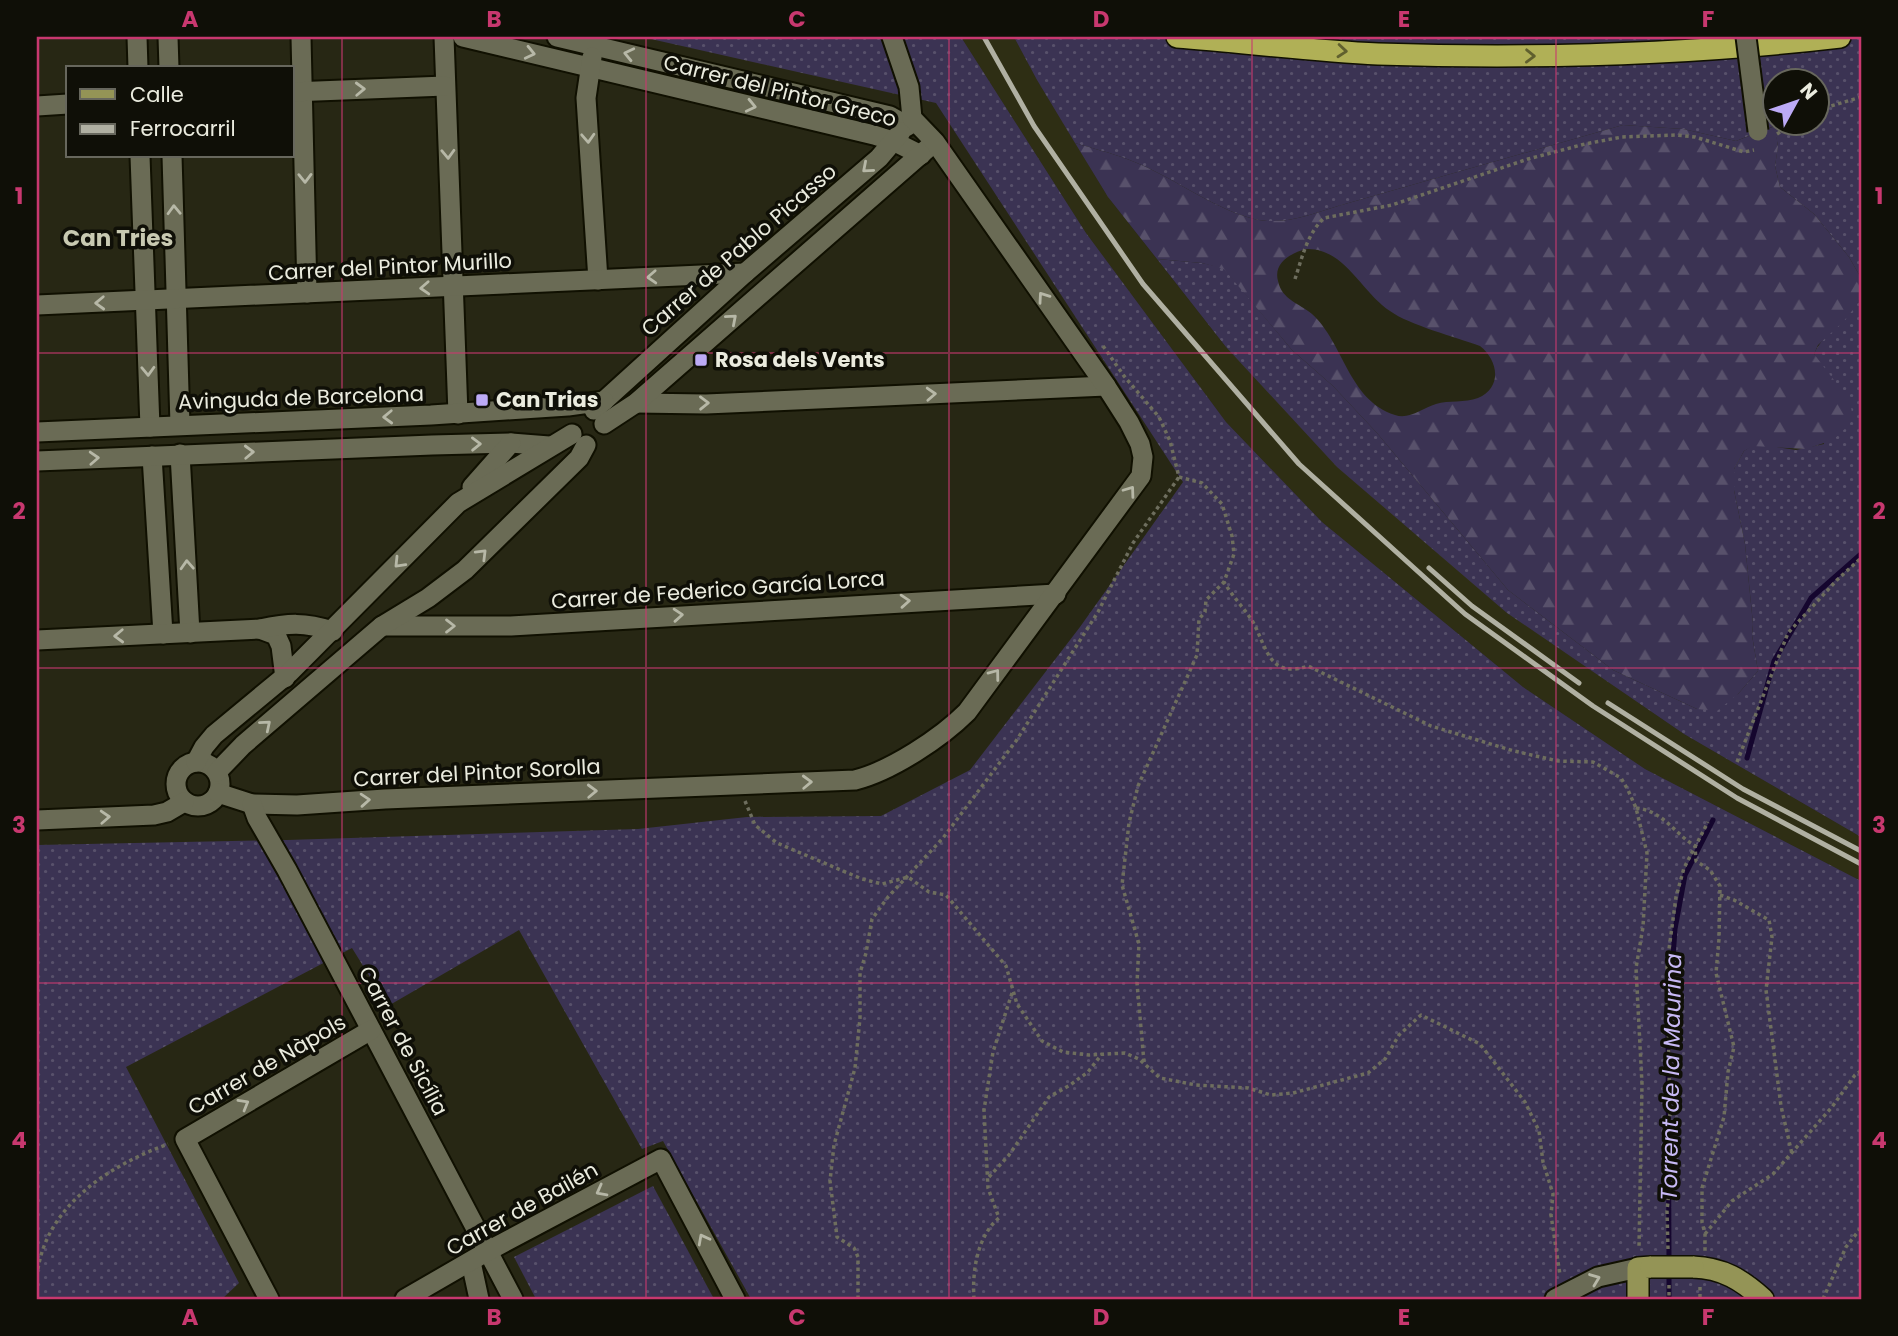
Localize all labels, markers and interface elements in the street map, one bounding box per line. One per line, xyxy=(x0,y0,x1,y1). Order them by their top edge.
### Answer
text: A xyxy=(182,3,199,35)
text: B xyxy=(486,3,502,35)
text: C xyxy=(788,3,806,35)
text: D xyxy=(1093,3,1109,35)
text: E xyxy=(1398,3,1410,35)
text: F xyxy=(1702,3,1714,35)
one-way arrow xyxy=(1337,43,1348,58)
one-way arrow xyxy=(524,45,536,59)
one-way arrow xyxy=(623,48,635,62)
street label: Carrer del Pintor Greco xyxy=(661,48,900,134)
one-way arrow xyxy=(1525,48,1536,64)
legend xyxy=(66,66,294,158)
north arrow xyxy=(1762,66,1832,136)
text: N xyxy=(1794,77,1824,106)
text: Calle xyxy=(130,80,184,109)
one-way arrow xyxy=(355,82,366,97)
one-way arrow xyxy=(745,97,757,112)
text: Ferrocarril xyxy=(130,114,236,143)
one-way arrow xyxy=(581,132,596,143)
one-way arrow xyxy=(441,149,456,160)
street label: Carrer de Pablo Picasso xyxy=(635,157,842,342)
one-way arrow xyxy=(862,160,875,172)
one-way arrow xyxy=(297,173,312,184)
text: 1 xyxy=(15,180,23,212)
text: 1 xyxy=(1875,180,1883,212)
one-way arrow xyxy=(166,204,181,215)
district label: Can Tries xyxy=(63,222,173,254)
street label: Carrer del Pintor Murillo xyxy=(267,246,513,287)
one-way arrow xyxy=(647,270,658,285)
one-way arrow xyxy=(419,281,430,296)
one-way arrow xyxy=(1039,292,1051,305)
one-way arrow xyxy=(94,295,105,310)
one-way arrow xyxy=(724,315,737,327)
place label: Rosa dels Vents xyxy=(715,345,885,374)
marker: Rosa dels Vents xyxy=(693,352,709,368)
one-way arrow xyxy=(141,366,156,377)
street label: Avinguda de Barcelona xyxy=(178,379,424,416)
place label: Can Trias xyxy=(496,385,598,414)
one-way arrow xyxy=(926,386,937,401)
marker: Can Trias xyxy=(474,392,490,408)
one-way arrow xyxy=(699,395,710,411)
one-way arrow xyxy=(382,409,393,425)
one-way arrow xyxy=(471,436,482,452)
one-way arrow xyxy=(243,444,254,459)
one-way arrow xyxy=(89,451,100,466)
one-way arrow xyxy=(1122,486,1134,499)
text: 2 xyxy=(12,495,26,527)
text: 2 xyxy=(1872,495,1886,527)
one-way arrow xyxy=(474,549,487,562)
one-way arrow xyxy=(395,555,408,568)
one-way arrow xyxy=(179,559,194,570)
street label: Carrer de Federico García Lorca xyxy=(550,563,886,616)
one-way arrow xyxy=(899,594,910,609)
one-way arrow xyxy=(672,608,683,623)
one-way arrow xyxy=(446,618,456,634)
one-way arrow xyxy=(114,628,125,643)
one-way arrow xyxy=(987,670,999,682)
one-way arrow xyxy=(258,721,271,733)
street label: Carrer del Pintor Sorolla xyxy=(353,752,601,793)
one-way arrow xyxy=(802,775,813,790)
one-way arrow xyxy=(587,783,598,798)
one-way arrow xyxy=(360,793,371,808)
text: 3 xyxy=(12,809,26,841)
text: 3 xyxy=(1872,809,1886,841)
one-way arrow xyxy=(100,810,111,825)
water label: Torrent de la Maurina xyxy=(1653,953,1689,1201)
street label: Carrer de Sicília xyxy=(352,961,455,1121)
street label: Carrer de Nàpols xyxy=(182,1007,351,1122)
one-way arrow xyxy=(236,1099,249,1112)
text: 4 xyxy=(11,1124,27,1156)
text: 4 xyxy=(1871,1124,1887,1156)
street label: Carrer de Bailén xyxy=(441,1155,603,1262)
one-way arrow xyxy=(596,1183,608,1197)
one-way arrow xyxy=(698,1234,711,1246)
one-way arrow xyxy=(1588,1274,1600,1288)
text: A xyxy=(182,1301,199,1333)
text: B xyxy=(486,1301,502,1333)
text: C xyxy=(788,1301,806,1333)
text: D xyxy=(1093,1301,1109,1333)
text: E xyxy=(1398,1301,1410,1333)
text: F xyxy=(1702,1301,1714,1333)

